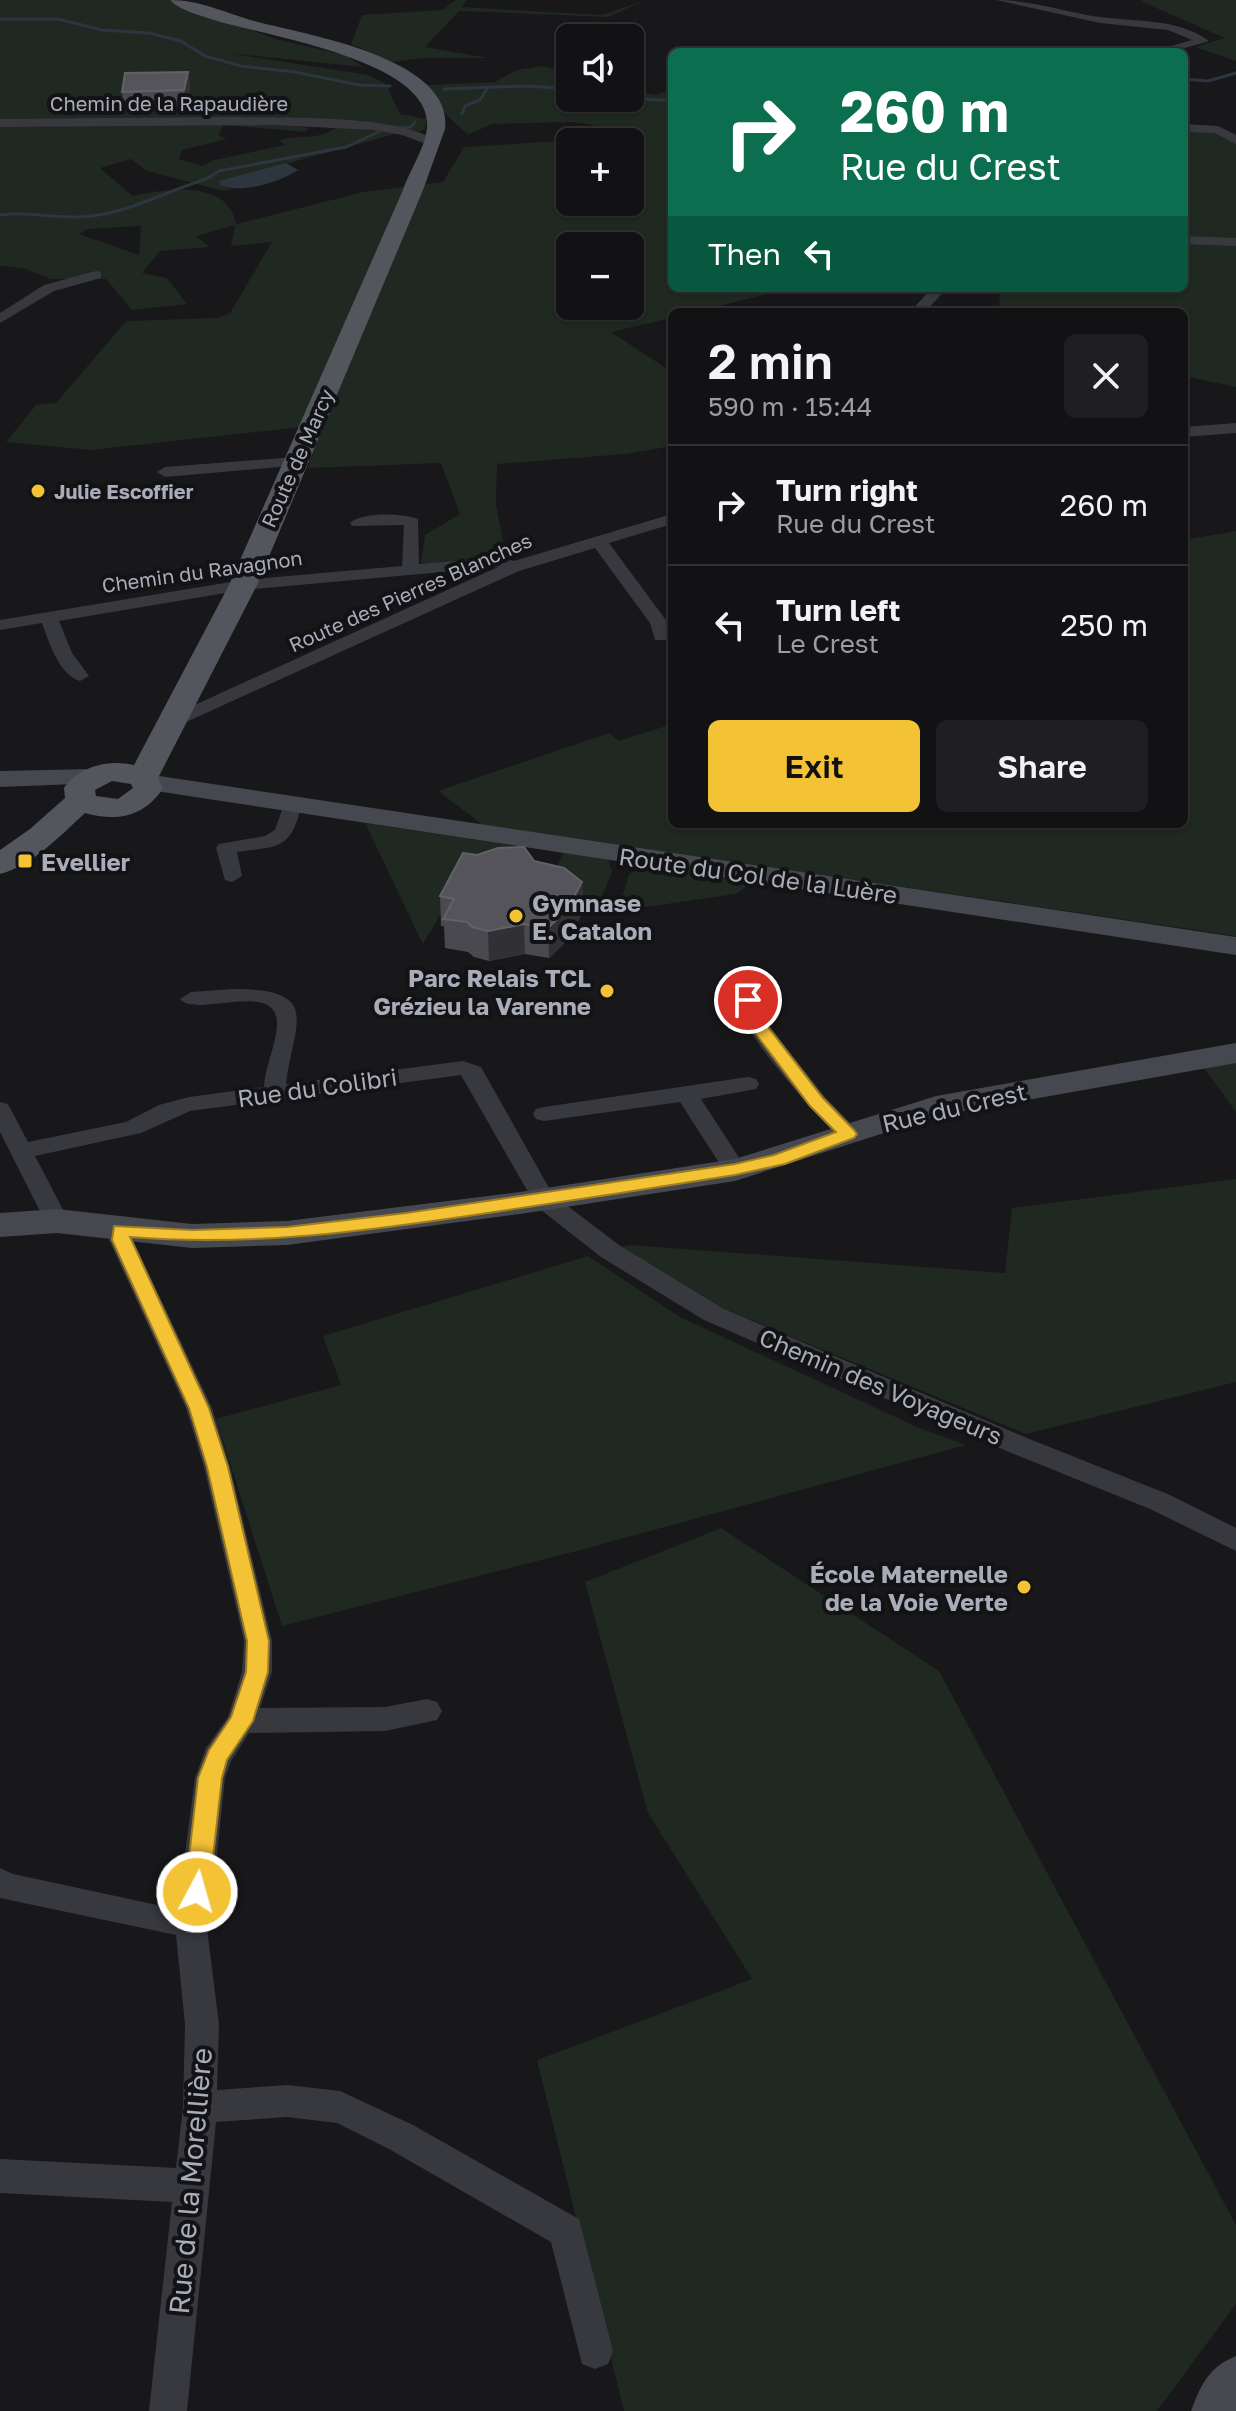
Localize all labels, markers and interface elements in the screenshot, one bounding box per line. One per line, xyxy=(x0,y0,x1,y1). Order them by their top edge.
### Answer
map controls xyxy=(556,24,644,320)
button: sound xyxy=(556,24,644,112)
text: 260 m xyxy=(840,77,1009,144)
icon: right xyxy=(708,80,812,184)
street label: Chemin de la Rapaudière xyxy=(50,91,288,115)
button: + xyxy=(556,128,644,216)
text: Rue du Crest xyxy=(840,145,1061,188)
button: − xyxy=(556,232,644,320)
icon: left xyxy=(797,232,841,276)
text: Then xyxy=(708,236,781,272)
text: 2 min xyxy=(708,332,833,390)
button: close xyxy=(1064,334,1148,418)
street label: Route de Marcy xyxy=(256,385,338,531)
text: 590 m · 15:44 xyxy=(708,391,872,422)
text: Turn right xyxy=(776,472,918,508)
place label: Julie Escoffier xyxy=(54,479,194,503)
marker: Julie Escoffier xyxy=(29,482,47,500)
icon: right xyxy=(708,483,752,527)
text: 260 m xyxy=(1060,487,1148,523)
text: Rue du Crest xyxy=(776,508,936,539)
street label: Route des Pierres Blanches xyxy=(285,528,535,656)
street label: Chemin du Ravagnon xyxy=(100,545,304,597)
text: Turn left xyxy=(776,592,901,628)
icon: left xyxy=(708,603,752,647)
text: 250 m xyxy=(1061,607,1148,643)
text: Le Crest xyxy=(776,628,879,659)
button: Exit xyxy=(708,720,920,812)
button: Share xyxy=(936,720,1148,812)
street label: Route du Col de la Luère xyxy=(617,841,899,909)
place label: Evellier xyxy=(41,847,130,876)
marker: Evellier xyxy=(16,852,34,870)
place label: Gymnase E. Catalon xyxy=(532,888,652,945)
marker: Gymnase E. Catalon xyxy=(507,907,525,925)
place label: Parc Relais TCL Grézieu la Varenne xyxy=(373,963,591,1020)
pin xyxy=(714,966,782,1034)
icon: arrive xyxy=(726,978,770,1022)
marker: Parc Relais TCL Grézieu la Varenne xyxy=(598,982,616,1000)
street label: Rue du Colibri xyxy=(235,1061,399,1113)
street label: Rue du Crest xyxy=(879,1076,1029,1138)
street label: Chemin des Voyageurs xyxy=(755,1322,1007,1450)
place label: École Maternelle de la Voie Verte xyxy=(810,1559,1008,1616)
marker: École Maternelle de la Voie Verte xyxy=(1015,1578,1033,1596)
position arrow xyxy=(155,1850,239,1934)
street label: Rue de la Morellière xyxy=(162,2046,218,2316)

